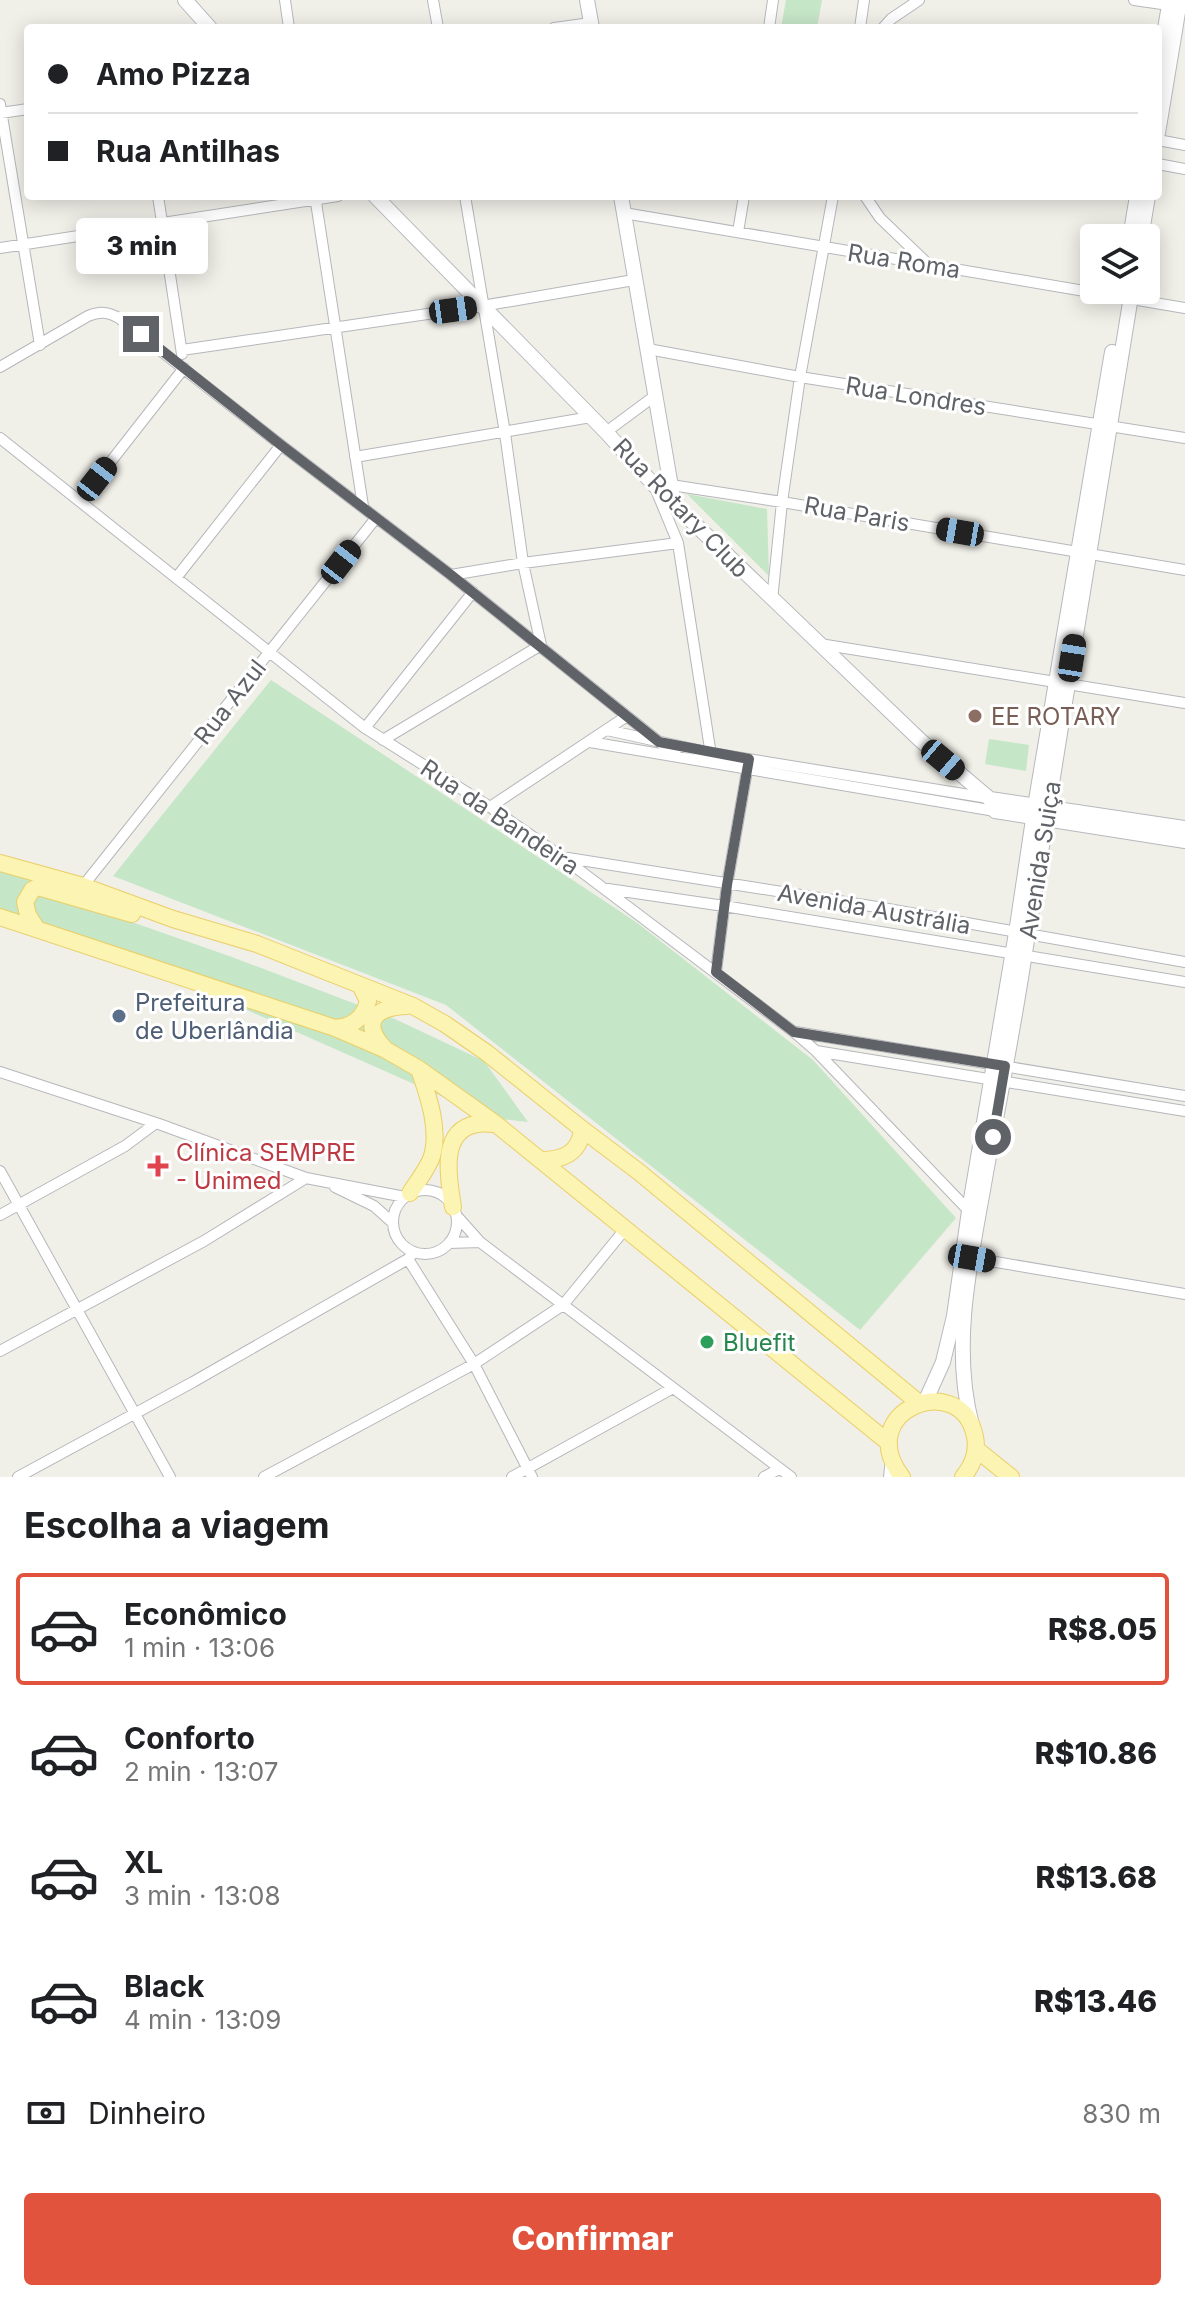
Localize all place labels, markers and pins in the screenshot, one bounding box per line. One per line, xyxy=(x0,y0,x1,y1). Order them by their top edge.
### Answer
place label: EE ROTARY xyxy=(991,702,1121,731)
marker: EE ROTARY xyxy=(966,707,984,725)
place label: Prefeitura de Uberlândia xyxy=(135,988,294,1045)
marker: Prefeitura de Uberlândia xyxy=(110,1007,128,1025)
place label: Clínica SEMPRE - Unimed xyxy=(176,1138,356,1195)
marker: Clínica SEMPRE - Unimed xyxy=(147,1155,169,1177)
place label: Bluefit xyxy=(723,1328,795,1357)
marker: Bluefit xyxy=(698,1333,716,1351)

